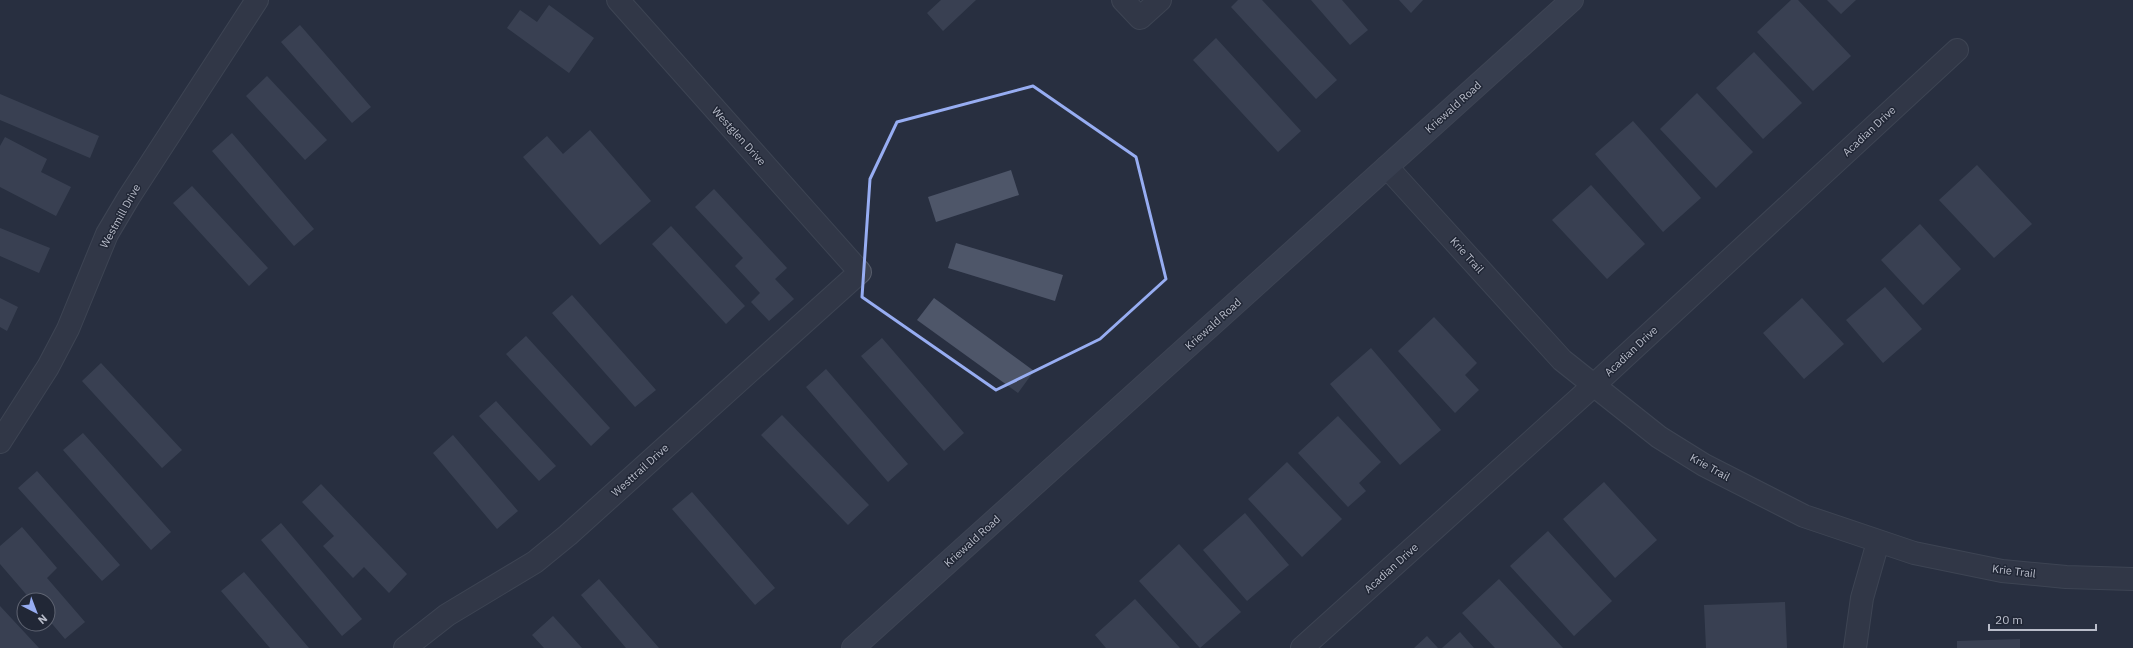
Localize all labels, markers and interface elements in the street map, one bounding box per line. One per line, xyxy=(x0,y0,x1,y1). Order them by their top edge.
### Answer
street label: Kriewald Road xyxy=(1422,78,1484,136)
street label: Acadian Drive xyxy=(1839,103,1899,159)
street label: Westglen Drive xyxy=(709,104,769,168)
street label: Westmill Drive xyxy=(97,181,143,251)
street label: Krie Trail xyxy=(1447,234,1487,276)
street label: Kriewald Road xyxy=(1182,295,1244,353)
street label: Acadian Drive xyxy=(1601,323,1661,379)
street label: Westtrail Drive xyxy=(608,441,672,499)
street label: Krie Trail xyxy=(1687,450,1733,484)
street label: Kriewald Road xyxy=(941,512,1003,570)
street label: Acadian Drive xyxy=(1361,540,1421,596)
street label: Krie Trail xyxy=(1991,561,2037,581)
north arrow xyxy=(16,592,56,632)
scale bar xyxy=(1989,606,2096,632)
text: N xyxy=(35,612,50,627)
text: 20 m xyxy=(1995,612,2023,627)

